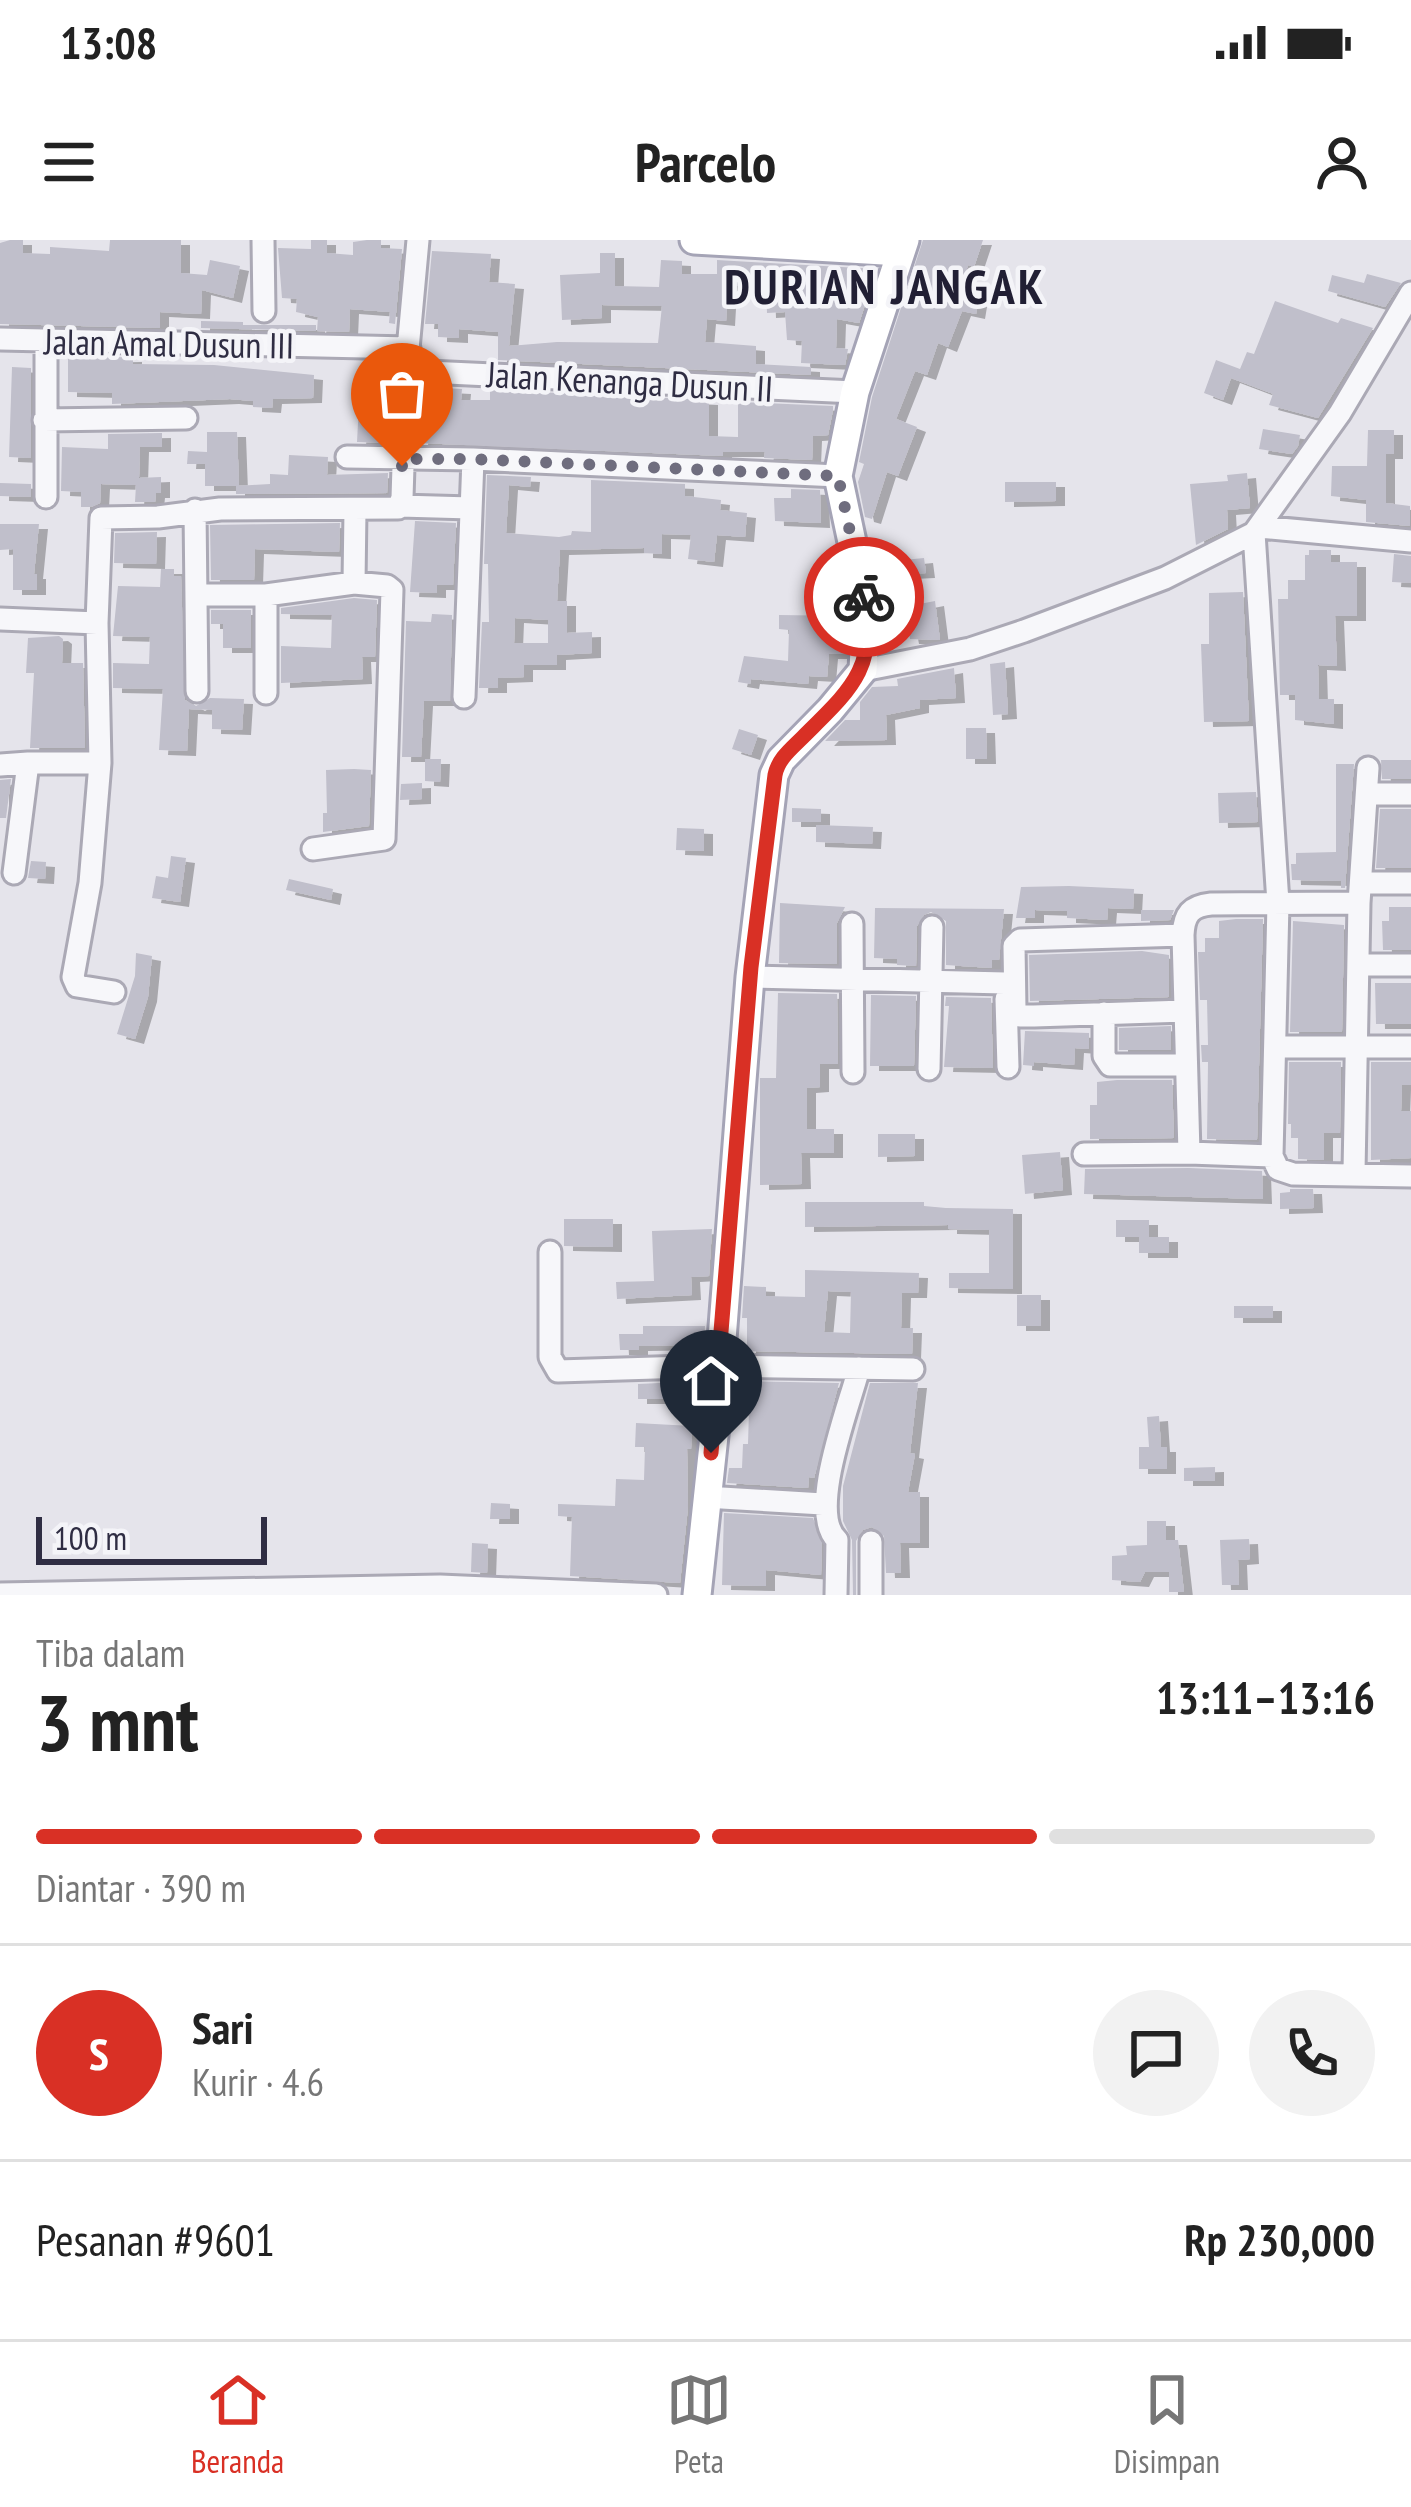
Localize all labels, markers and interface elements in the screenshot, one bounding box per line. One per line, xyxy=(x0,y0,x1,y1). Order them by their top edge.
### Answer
text: 13:08 xyxy=(60,13,157,71)
text: Parcelo xyxy=(635,127,776,197)
icon: menu xyxy=(36,129,102,195)
icon: person xyxy=(1309,129,1375,195)
district label: DURIAN JANGAK xyxy=(724,255,1046,317)
street label: Jalan Amal Dusun III xyxy=(43,317,294,369)
pin xyxy=(351,343,453,466)
street label: Jalan Kenanga Dusun II xyxy=(485,350,774,412)
icon: bag xyxy=(369,361,435,427)
courier xyxy=(804,537,924,657)
icon: bike xyxy=(831,564,897,630)
pin xyxy=(660,1330,762,1453)
icon: home xyxy=(678,1348,744,1414)
scale bar xyxy=(36,1511,267,1564)
text: 100 m xyxy=(54,1516,127,1559)
text: Tiba dalam xyxy=(36,1627,185,1678)
text: 13:11–13:16 xyxy=(1156,1668,1375,1726)
text: 3 mnt xyxy=(36,1672,199,1773)
text: Diantar · 390 m xyxy=(36,1862,246,1913)
button: chat xyxy=(1093,1990,1219,2116)
button: phone xyxy=(1249,1990,1375,2116)
text: Sari xyxy=(192,1998,254,2056)
text: S xyxy=(89,2024,109,2082)
text: Kurir · 4.6 xyxy=(192,2056,324,2107)
text: Pesanan #9601 xyxy=(36,2210,275,2268)
text: Rp 230,000 xyxy=(1184,2210,1375,2268)
tab: Beranda xyxy=(191,2367,284,2482)
tab: Peta xyxy=(666,2367,732,2482)
tab: Disimpan xyxy=(1114,2367,1220,2482)

